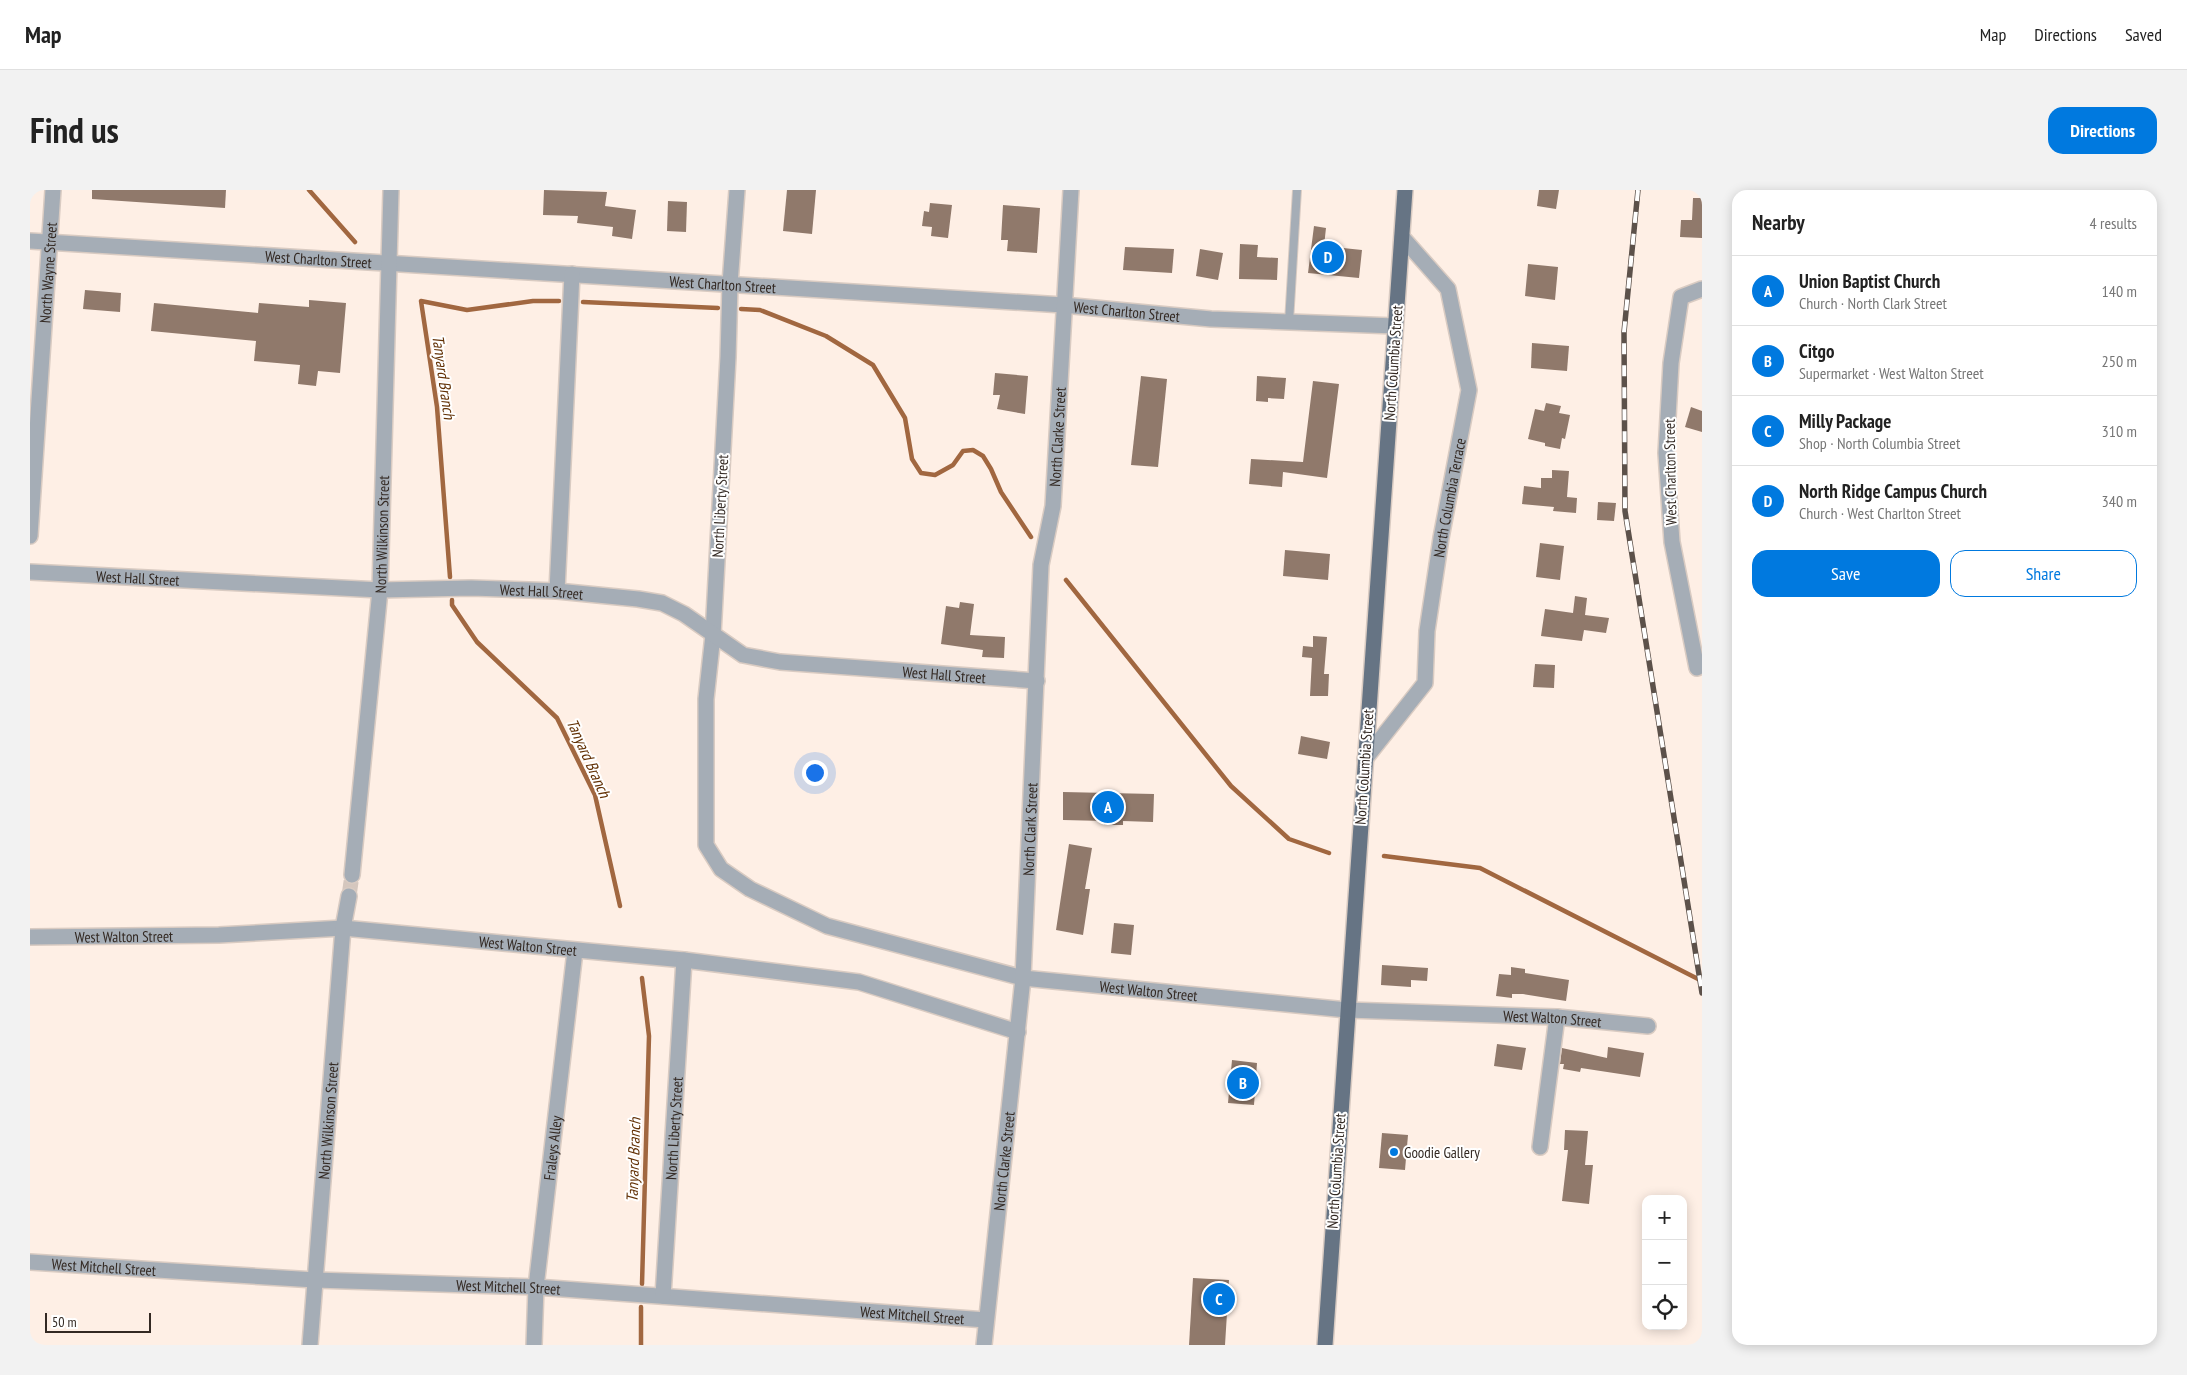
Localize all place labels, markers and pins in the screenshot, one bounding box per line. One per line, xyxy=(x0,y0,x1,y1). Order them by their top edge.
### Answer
pin: D xyxy=(1312,238,1344,276)
pin: A xyxy=(1092,788,1124,826)
pin: B xyxy=(1227,1064,1259,1102)
place label: Goodie Gallery xyxy=(1404,1143,1480,1162)
marker: Goodie Gallery xyxy=(1388,1146,1400,1158)
pin: C xyxy=(1203,1280,1235,1318)

